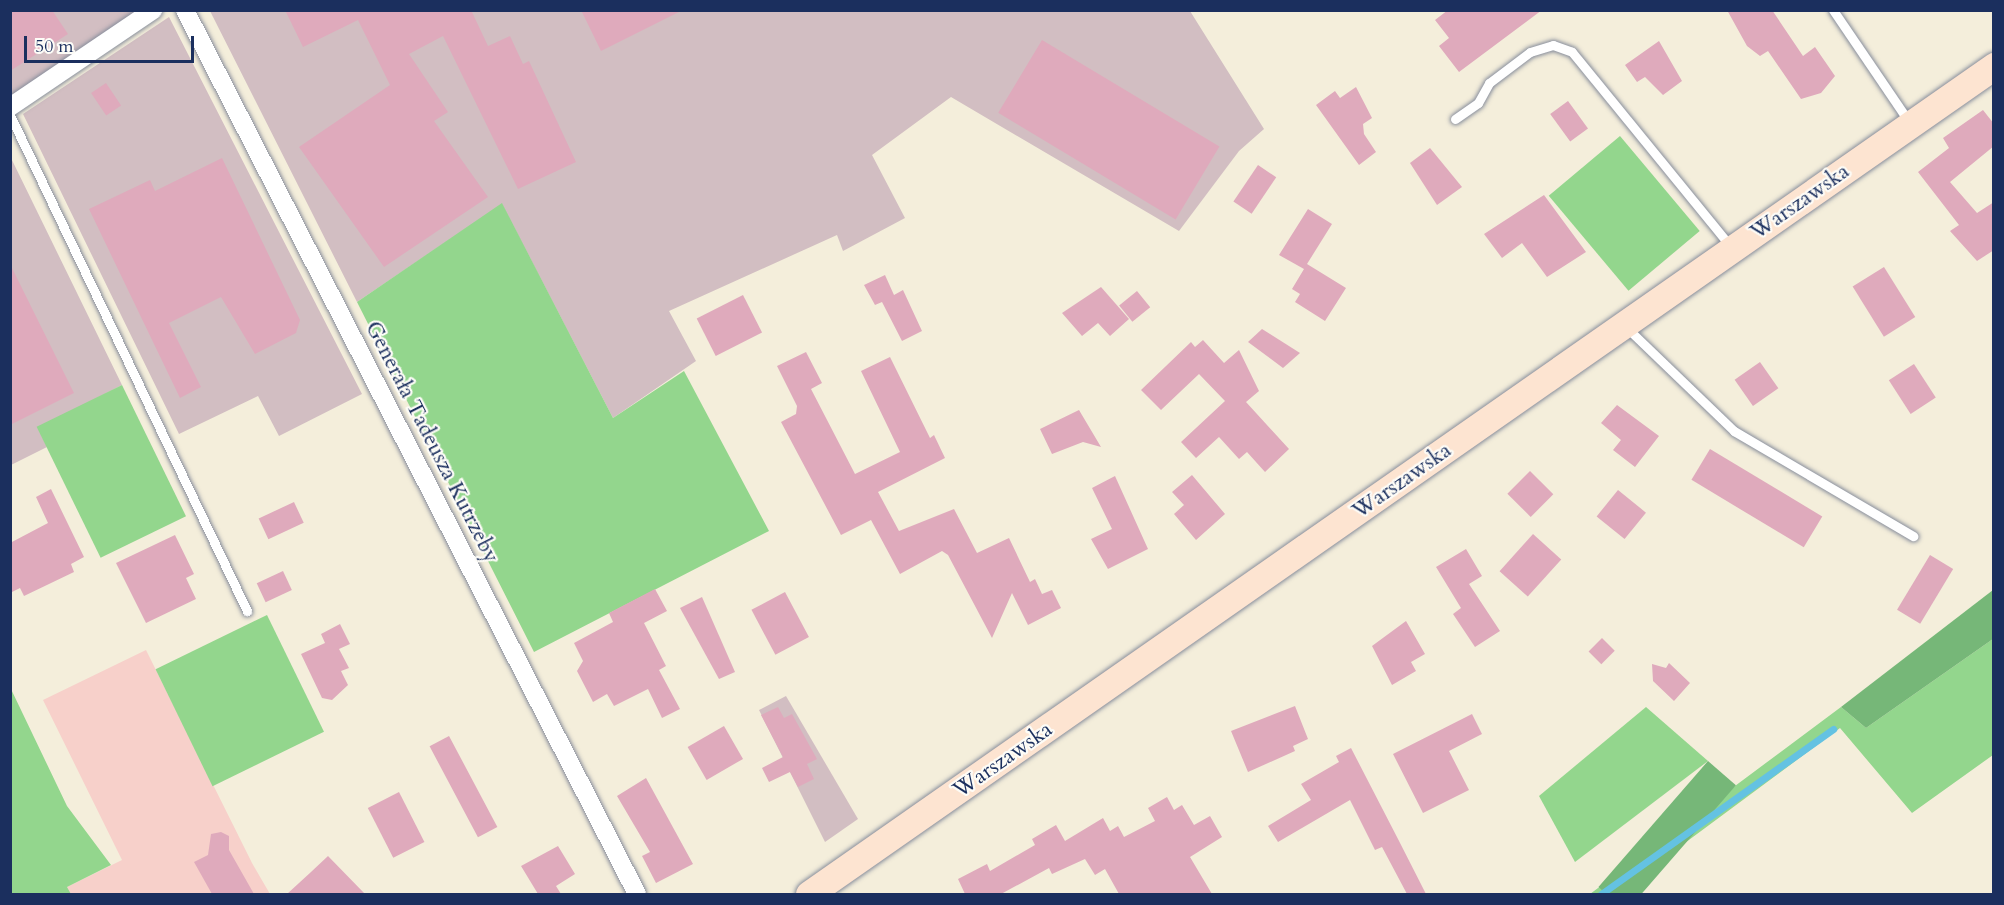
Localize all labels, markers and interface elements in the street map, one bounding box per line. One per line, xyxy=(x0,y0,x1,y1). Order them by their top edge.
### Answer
scale bar xyxy=(27,24,196,62)
text: 50 m xyxy=(35,34,74,59)
street label: Warszawska xyxy=(1745,158,1855,246)
street label: Generała Tadeusza Kutrzeby xyxy=(359,317,505,567)
street label: Warszawska xyxy=(1347,437,1457,525)
street label: Warszawska xyxy=(948,716,1058,804)

